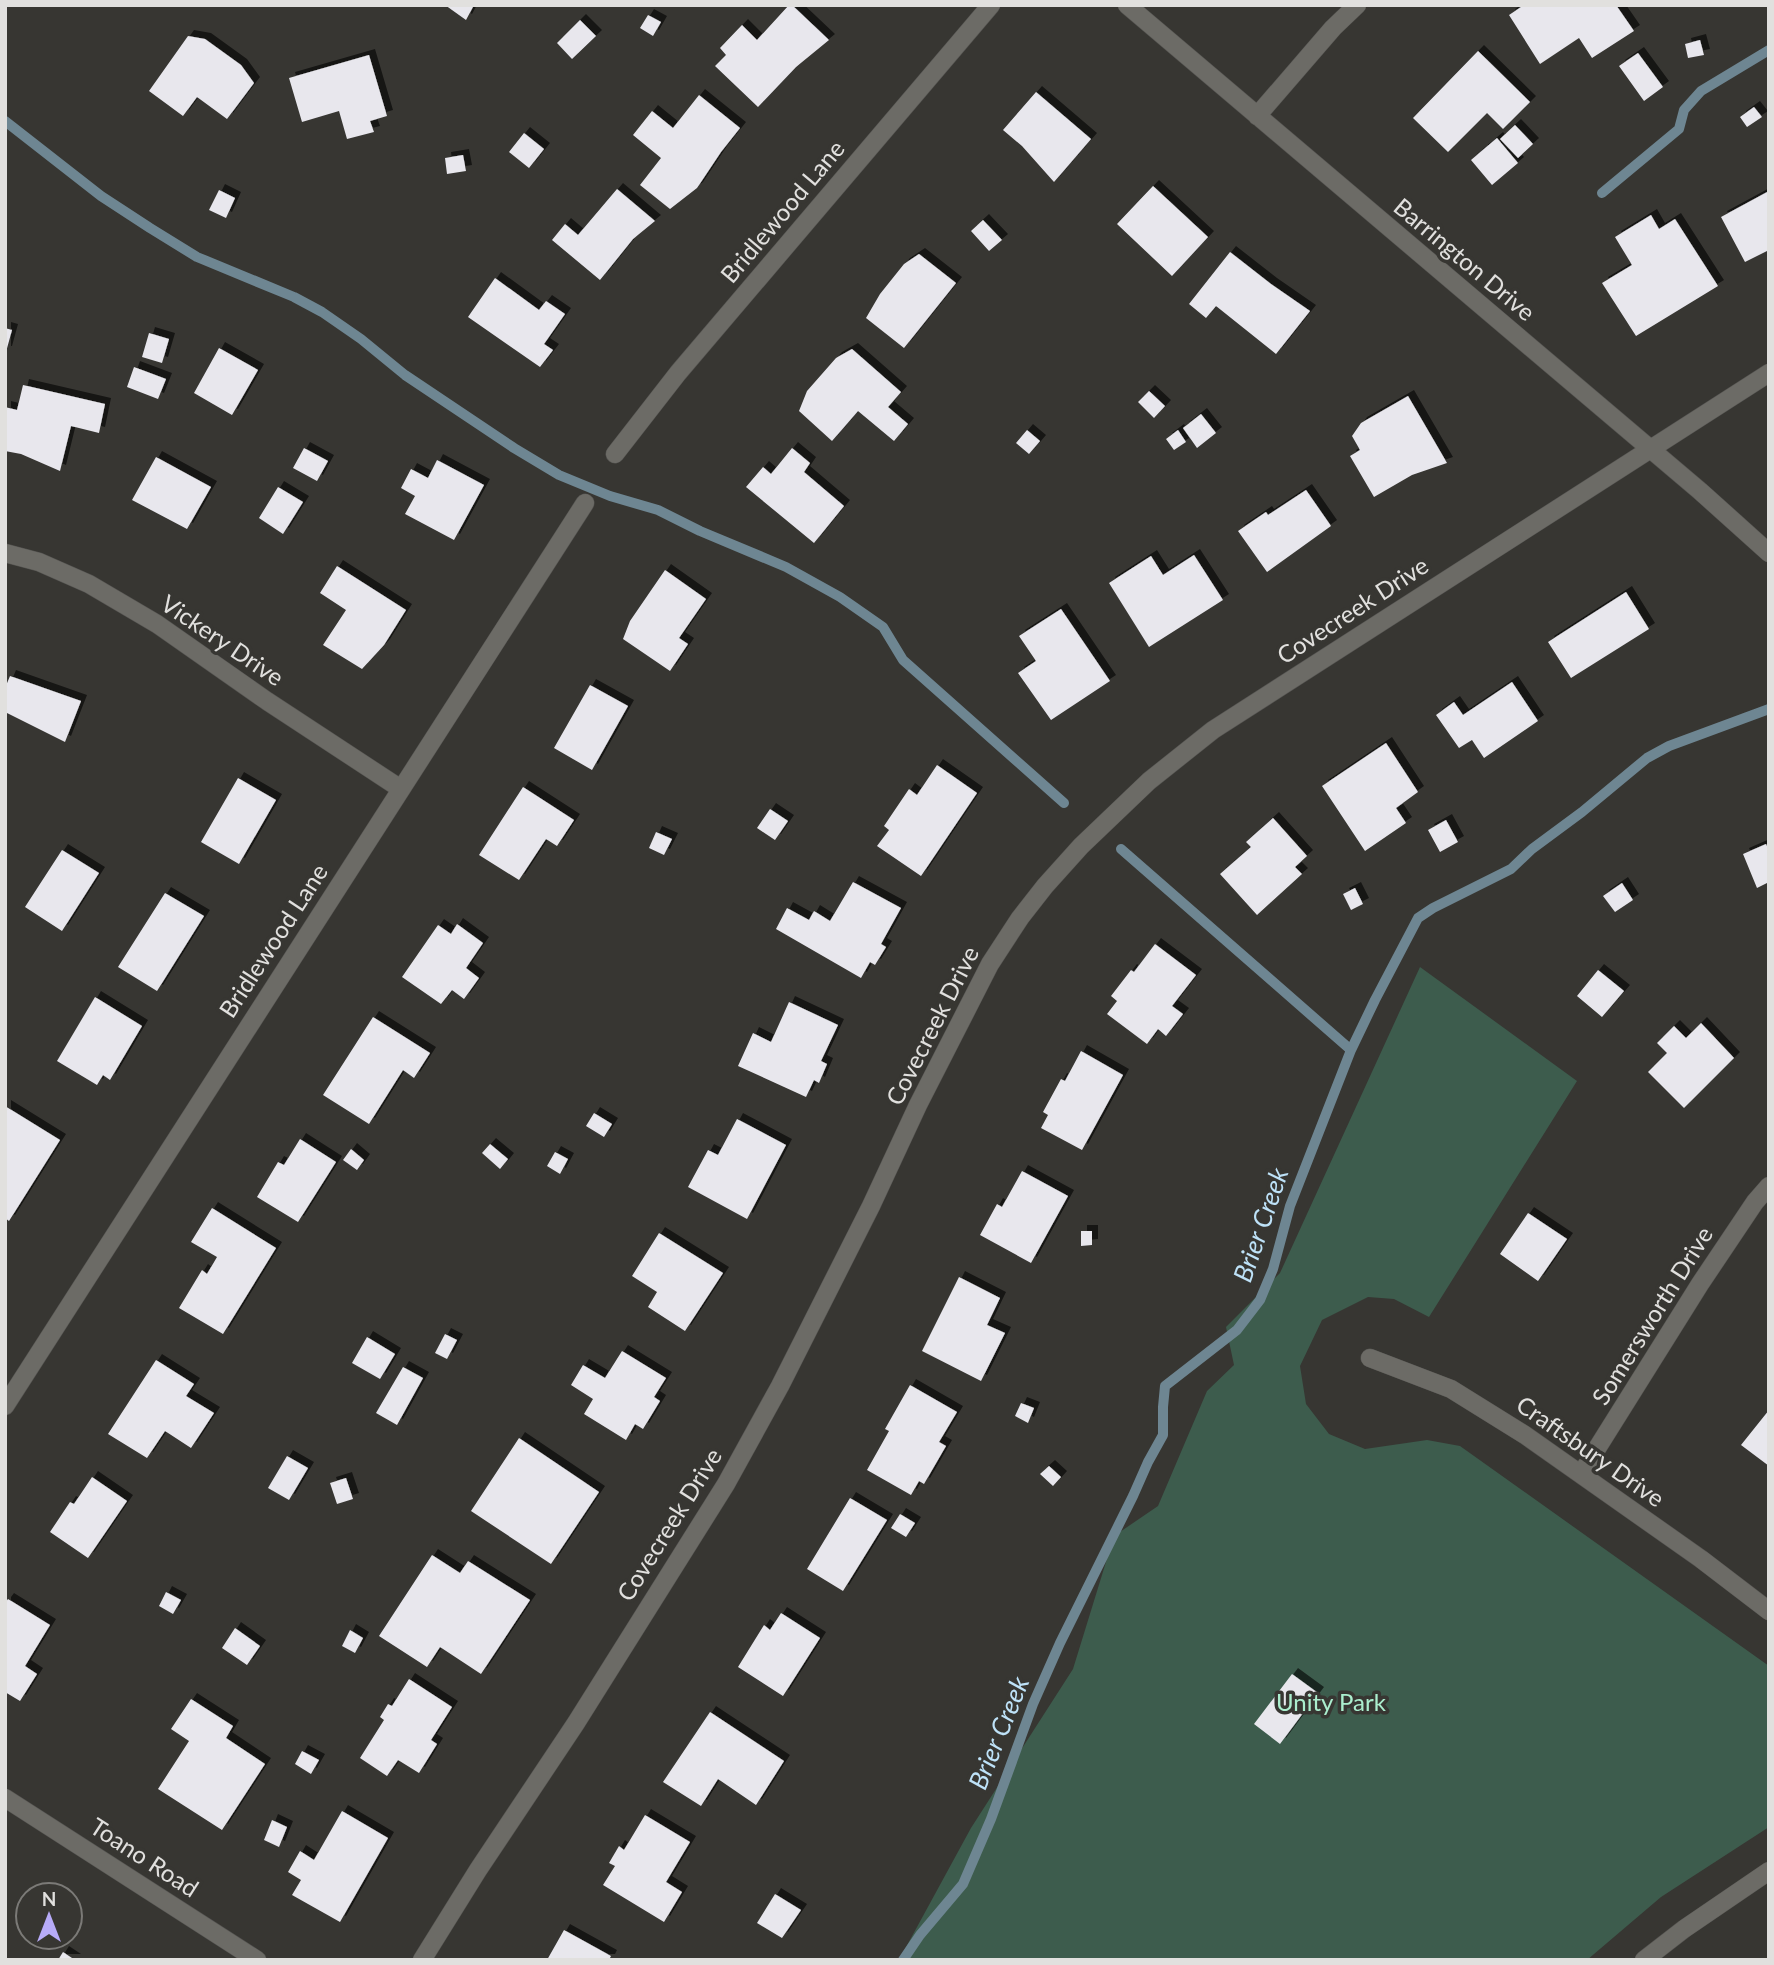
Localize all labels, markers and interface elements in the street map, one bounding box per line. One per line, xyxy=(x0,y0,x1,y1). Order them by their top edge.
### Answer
street label: Bridlewood Lane xyxy=(714,134,850,288)
street label: Barrington Drive xyxy=(1389,191,1541,326)
street label: Covecreek Drive xyxy=(1271,550,1433,669)
street label: Vickery Drive xyxy=(156,588,290,691)
street label: Bridlewood Lane xyxy=(212,858,333,1022)
street label: Covecreek Drive xyxy=(879,941,984,1110)
water label: Brier Creek xyxy=(1226,1163,1295,1286)
street label: Somersworth Drive xyxy=(1585,1221,1718,1410)
street label: Craftsbury Drive xyxy=(1511,1389,1670,1512)
street label: Covecreek Drive xyxy=(610,1443,727,1606)
water label: Brier Creek xyxy=(961,1671,1035,1794)
park label: Unity Park xyxy=(1276,1687,1387,1716)
street label: Toano Road xyxy=(85,1811,204,1902)
north arrow xyxy=(14,1881,84,1951)
text: N xyxy=(42,1887,56,1910)

